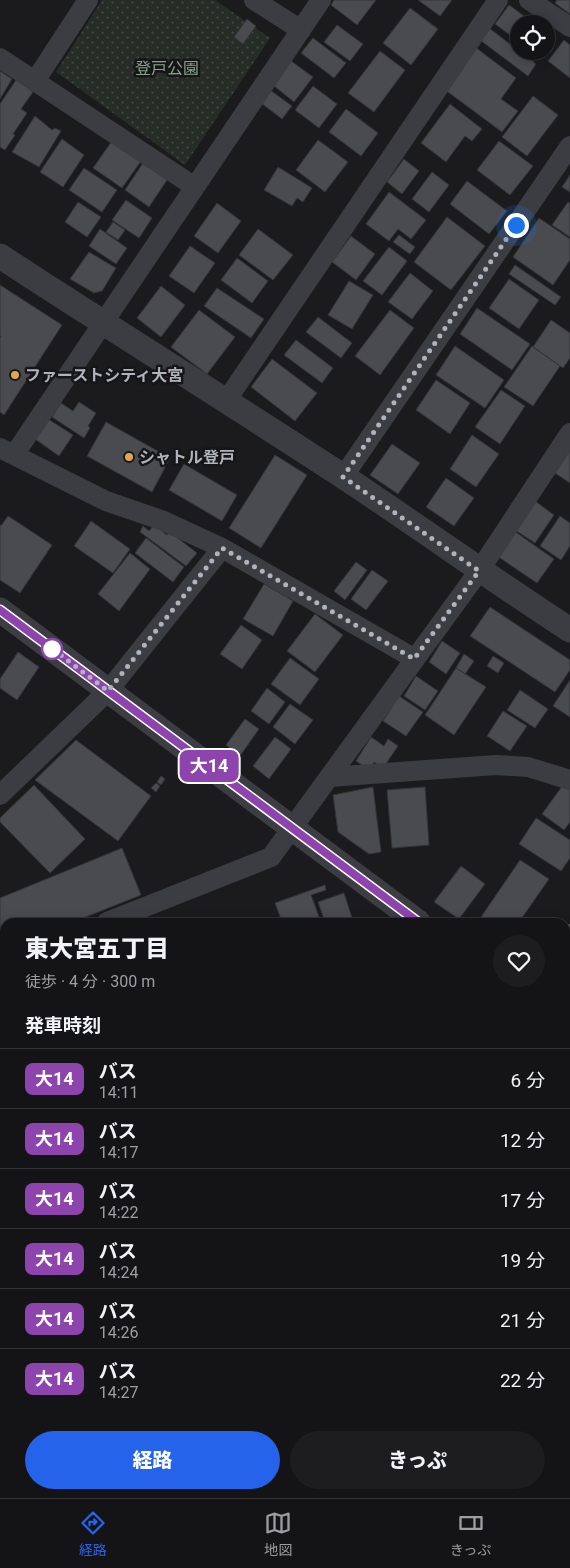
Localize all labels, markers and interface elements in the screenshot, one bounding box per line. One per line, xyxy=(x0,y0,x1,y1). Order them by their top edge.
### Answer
map controls xyxy=(510,15,555,60)
button: locate xyxy=(510,15,555,60)
park label: 登戸公園 xyxy=(135,59,199,78)
your location xyxy=(504,213,529,238)
place label: ファーストシティ大宮 xyxy=(25,366,183,385)
marker: ファーストシティ大宮 xyxy=(9,369,21,381)
place label: シャトル登戸 xyxy=(139,448,235,467)
marker: シャトル登戸 xyxy=(123,451,135,463)
unlabelled marker xyxy=(41,638,63,660)
line badge: 大14 xyxy=(180,750,238,782)
text: 大14 xyxy=(190,755,228,776)
text: 東大宮五丁目 xyxy=(25,935,169,963)
button: heart xyxy=(493,935,545,987)
text: 徒歩 · 4 分 · 300 m xyxy=(25,972,155,991)
text: 発車時刻 xyxy=(25,1014,101,1037)
text: バス xyxy=(99,1060,137,1083)
text: 大14 xyxy=(35,1068,74,1089)
text: 6 分 xyxy=(511,1069,545,1092)
text: 14:11 xyxy=(99,1083,139,1102)
text: バス xyxy=(99,1120,137,1143)
text: 大14 xyxy=(35,1128,74,1149)
text: 12 分 xyxy=(500,1129,545,1152)
text: 14:17 xyxy=(99,1143,139,1162)
text: バス xyxy=(99,1180,137,1203)
text: 大14 xyxy=(35,1188,74,1209)
text: 17 分 xyxy=(500,1189,545,1212)
text: 14:22 xyxy=(99,1203,139,1222)
text: バス xyxy=(99,1240,137,1263)
text: 大14 xyxy=(35,1248,74,1269)
text: 19 分 xyxy=(500,1249,545,1272)
text: 14:24 xyxy=(99,1263,139,1282)
text: バス xyxy=(99,1300,137,1323)
text: 大14 xyxy=(35,1308,74,1329)
text: 21 分 xyxy=(500,1309,545,1332)
text: 14:26 xyxy=(99,1323,139,1342)
text: バス xyxy=(99,1360,137,1383)
text: 大14 xyxy=(35,1368,74,1389)
text: 22 分 xyxy=(500,1369,545,1392)
text: 14:27 xyxy=(99,1383,139,1402)
button: 経路 xyxy=(25,1431,280,1489)
button: きっぷ xyxy=(290,1431,545,1489)
tab: 経路 xyxy=(79,1509,107,1559)
tab: 地図 xyxy=(264,1509,292,1559)
tab: きっぷ xyxy=(450,1509,491,1559)

